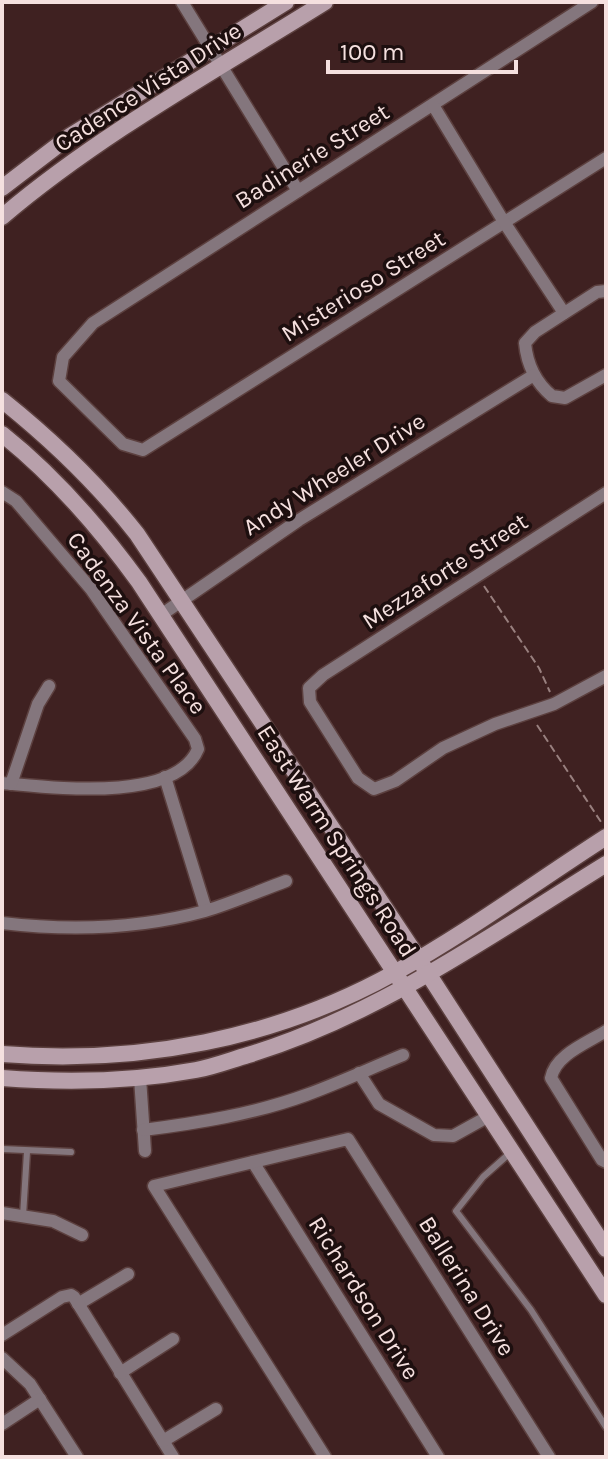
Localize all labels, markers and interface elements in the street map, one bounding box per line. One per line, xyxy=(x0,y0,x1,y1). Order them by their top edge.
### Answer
street label: Cadence Vista Drive xyxy=(50,16,246,158)
scale bar xyxy=(328,24,516,74)
text: 100 m xyxy=(340,38,405,66)
street label: Badinerie Street xyxy=(230,97,394,215)
street label: Misterioso Street xyxy=(276,224,450,348)
street label: Andy Wheeler Drive xyxy=(238,407,430,541)
street label: Mezzaforte Street xyxy=(357,507,533,635)
street label: Cadenza Vista Place xyxy=(61,526,213,720)
street label: East Warm Springs Road xyxy=(252,720,422,962)
street label: Richardson Drive xyxy=(303,1211,425,1385)
street label: Ballerina Drive xyxy=(413,1211,521,1361)

